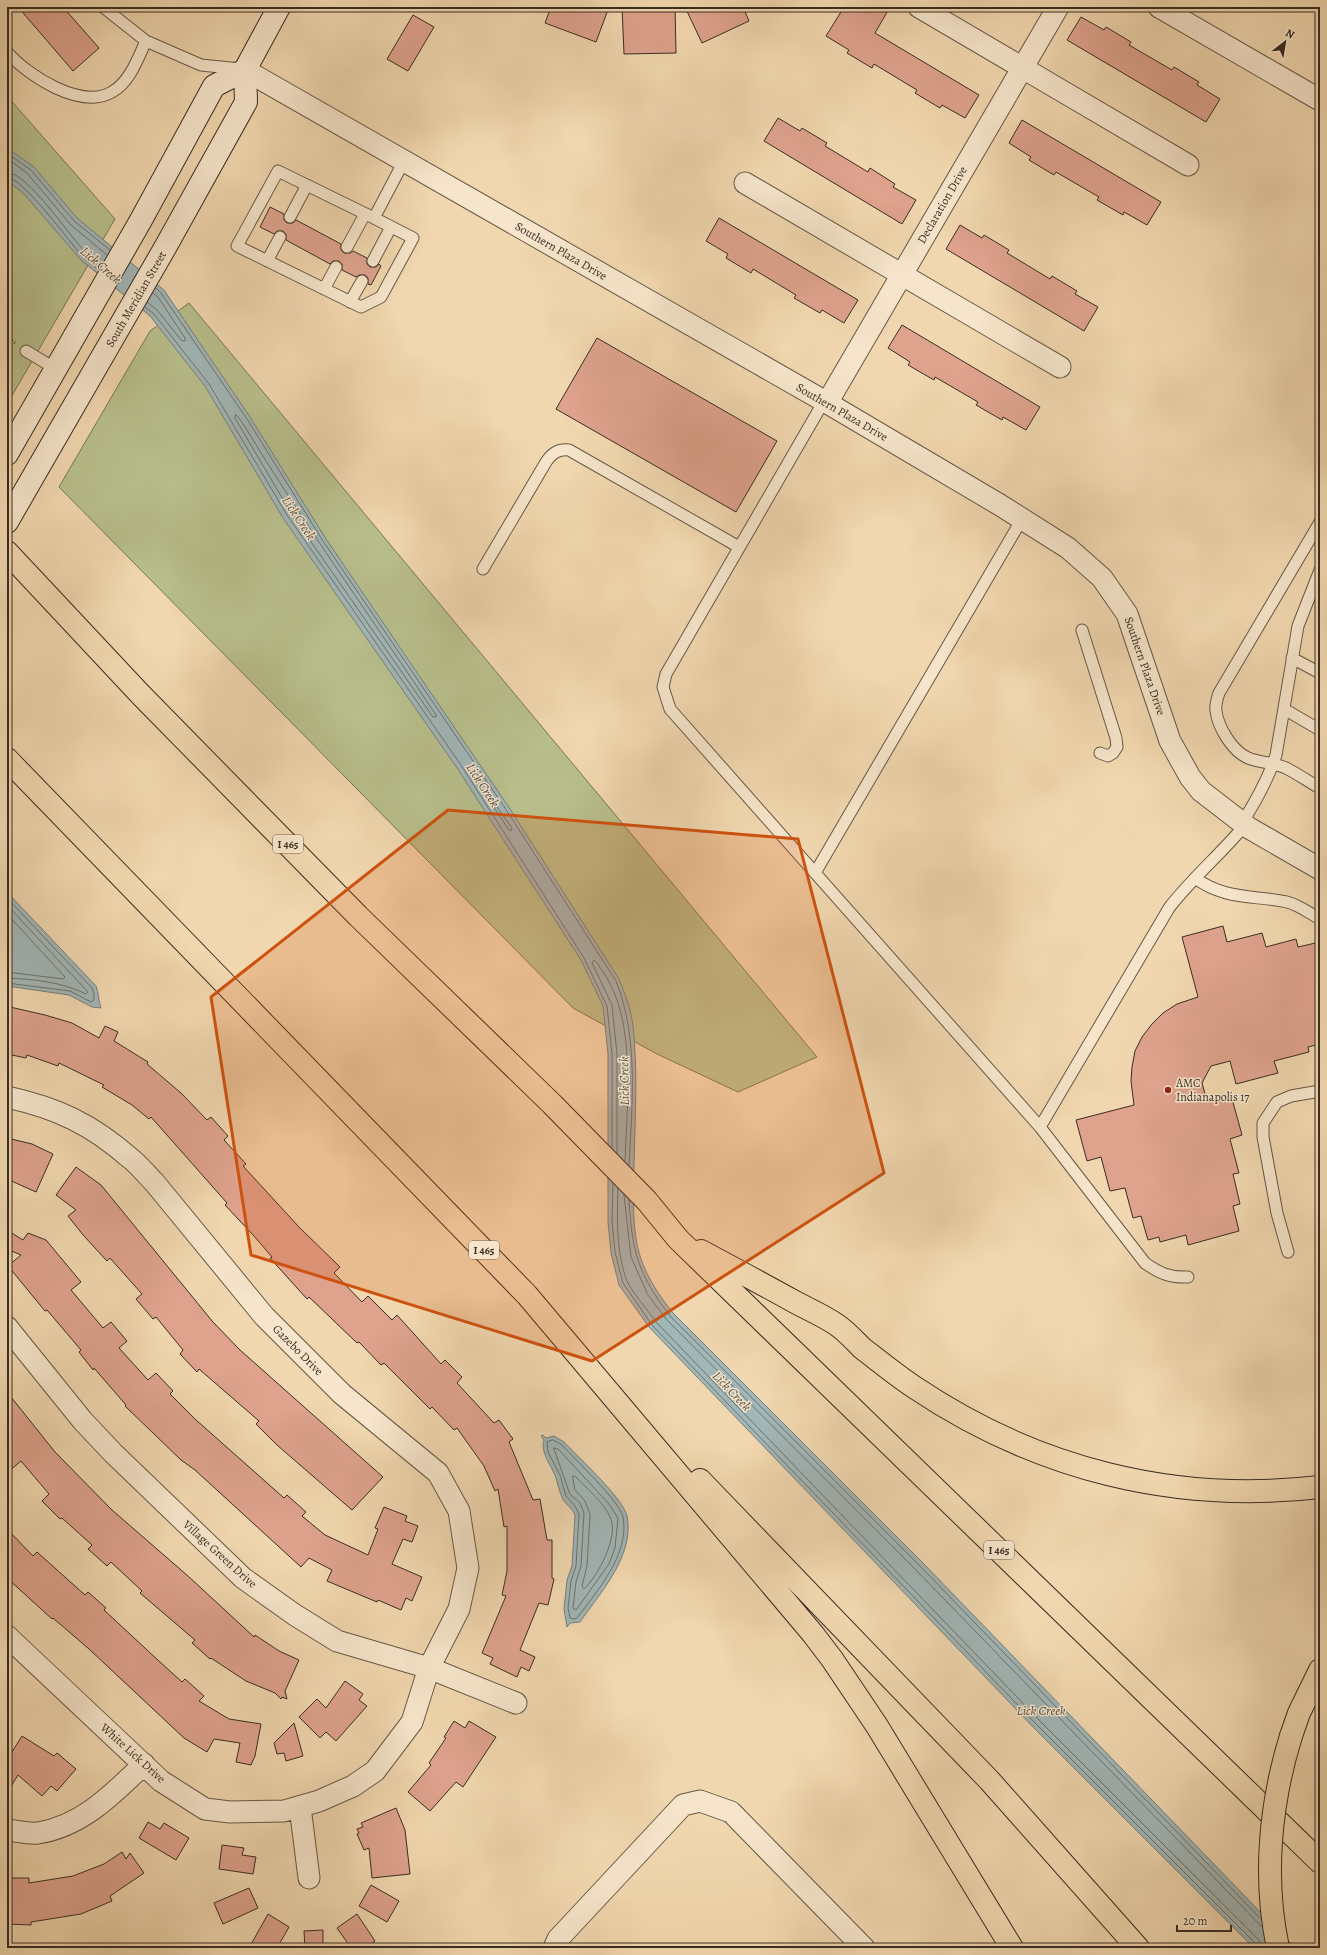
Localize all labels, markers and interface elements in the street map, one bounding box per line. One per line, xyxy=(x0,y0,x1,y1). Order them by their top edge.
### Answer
north arrow xyxy=(1265,22,1305,62)
text: N xyxy=(1283,25,1297,42)
street label: Declaration Drive xyxy=(913,163,971,247)
street label: Southern Plaza Drive xyxy=(512,218,610,284)
water label: Lick Creek xyxy=(77,242,125,288)
street label: South Meridian Street xyxy=(102,248,170,350)
street label: Southern Plaza Drive xyxy=(793,379,891,445)
water label: Lick Creek xyxy=(278,493,320,543)
street label: Southern Plaza Drive xyxy=(1121,614,1169,718)
water label: Lick Creek xyxy=(462,760,504,810)
road number: I 465 xyxy=(273,835,303,853)
water label: Lick Creek xyxy=(615,1056,633,1106)
place label: AMC Indianapolis 17 xyxy=(1175,1075,1250,1105)
marker: AMC Indianapolis 17 xyxy=(1163,1085,1173,1095)
road number: I 465 xyxy=(469,1241,499,1259)
street label: Gazebo Drive xyxy=(269,1321,327,1379)
water label: Lick Creek xyxy=(709,1367,755,1415)
street label: Village Green Drive xyxy=(179,1516,260,1592)
road number: I 465 xyxy=(984,1541,1014,1559)
water label: Lick Creek xyxy=(1016,1702,1066,1719)
street label: White Lick Drive xyxy=(96,1719,169,1787)
scale bar xyxy=(1177,1907,1231,1933)
text: 20 m xyxy=(1183,1913,1207,1929)

